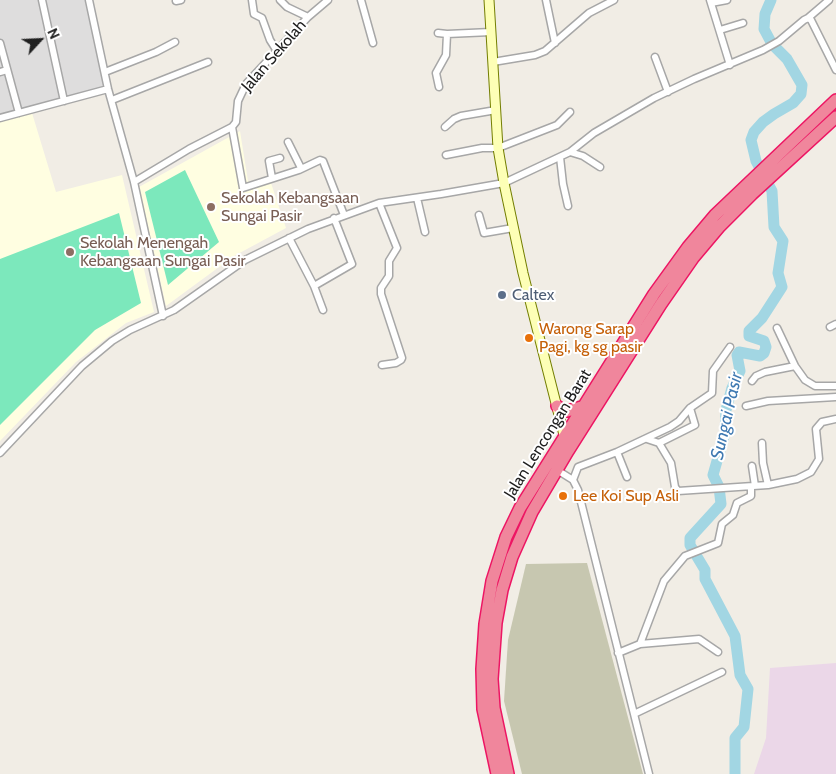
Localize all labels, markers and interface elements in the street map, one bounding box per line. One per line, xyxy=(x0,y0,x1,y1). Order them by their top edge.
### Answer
north arrow xyxy=(15,15,65,65)
street label: Jalan Sekolah xyxy=(238,16,310,96)
text: N xyxy=(43,25,64,42)
place label: Sekolah Kebangsaan Sungai Pasir xyxy=(221,188,359,226)
marker: Sekolah Kebangsaan Sungai Pasir xyxy=(205,201,217,213)
place label: Sekolah Menengah Kebangsaan Sungai Pasir xyxy=(80,233,246,271)
marker: Sekolah Menengah Kebangsaan Sungai Pasir xyxy=(64,246,76,258)
place label: Caltex xyxy=(512,285,554,305)
marker: Caltex xyxy=(496,289,508,301)
place label: Warong Sarap Pagi, kg sg pasir xyxy=(539,319,643,357)
marker: Warong Sarap Pagi, kg sg pasir xyxy=(523,332,535,344)
street label: Jalan Lencongan Barat xyxy=(500,366,596,502)
water label: Sungai Pasir xyxy=(706,370,748,462)
place label: Lee Koi Sup Asli xyxy=(573,486,679,506)
marker: Lee Koi Sup Asli xyxy=(557,490,569,502)

